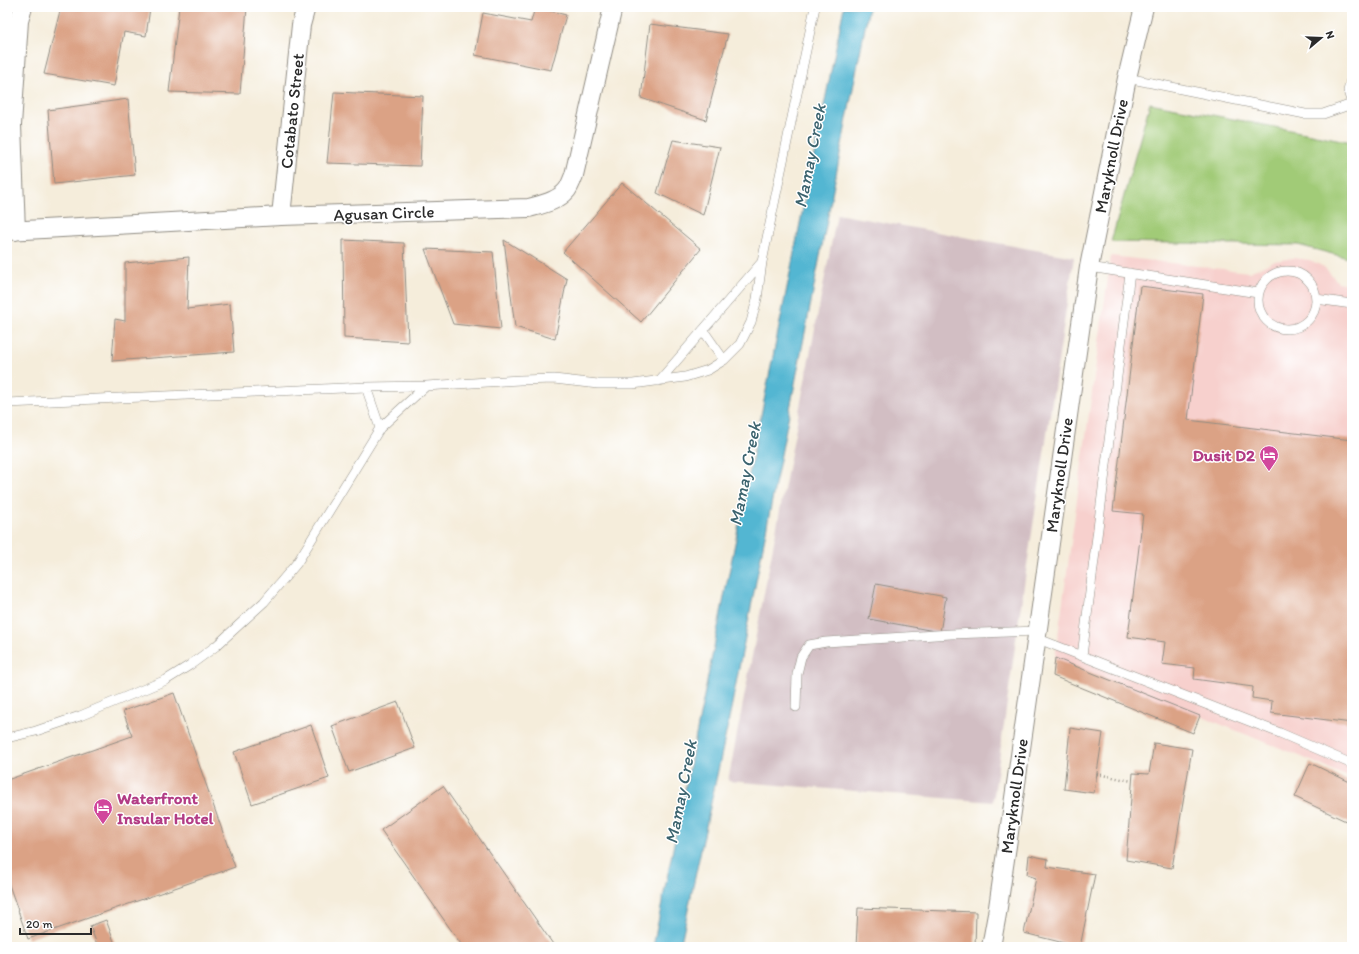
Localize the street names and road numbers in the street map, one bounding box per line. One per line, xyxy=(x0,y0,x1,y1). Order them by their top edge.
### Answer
street label: Cotabato Street xyxy=(276,52,308,170)
street label: Maryknoll Drive xyxy=(1090,97,1132,215)
street label: Agusan Circle xyxy=(333,201,435,225)
street label: Maryknoll Drive xyxy=(1041,416,1077,534)
street label: Maryknoll Drive xyxy=(996,737,1032,855)

